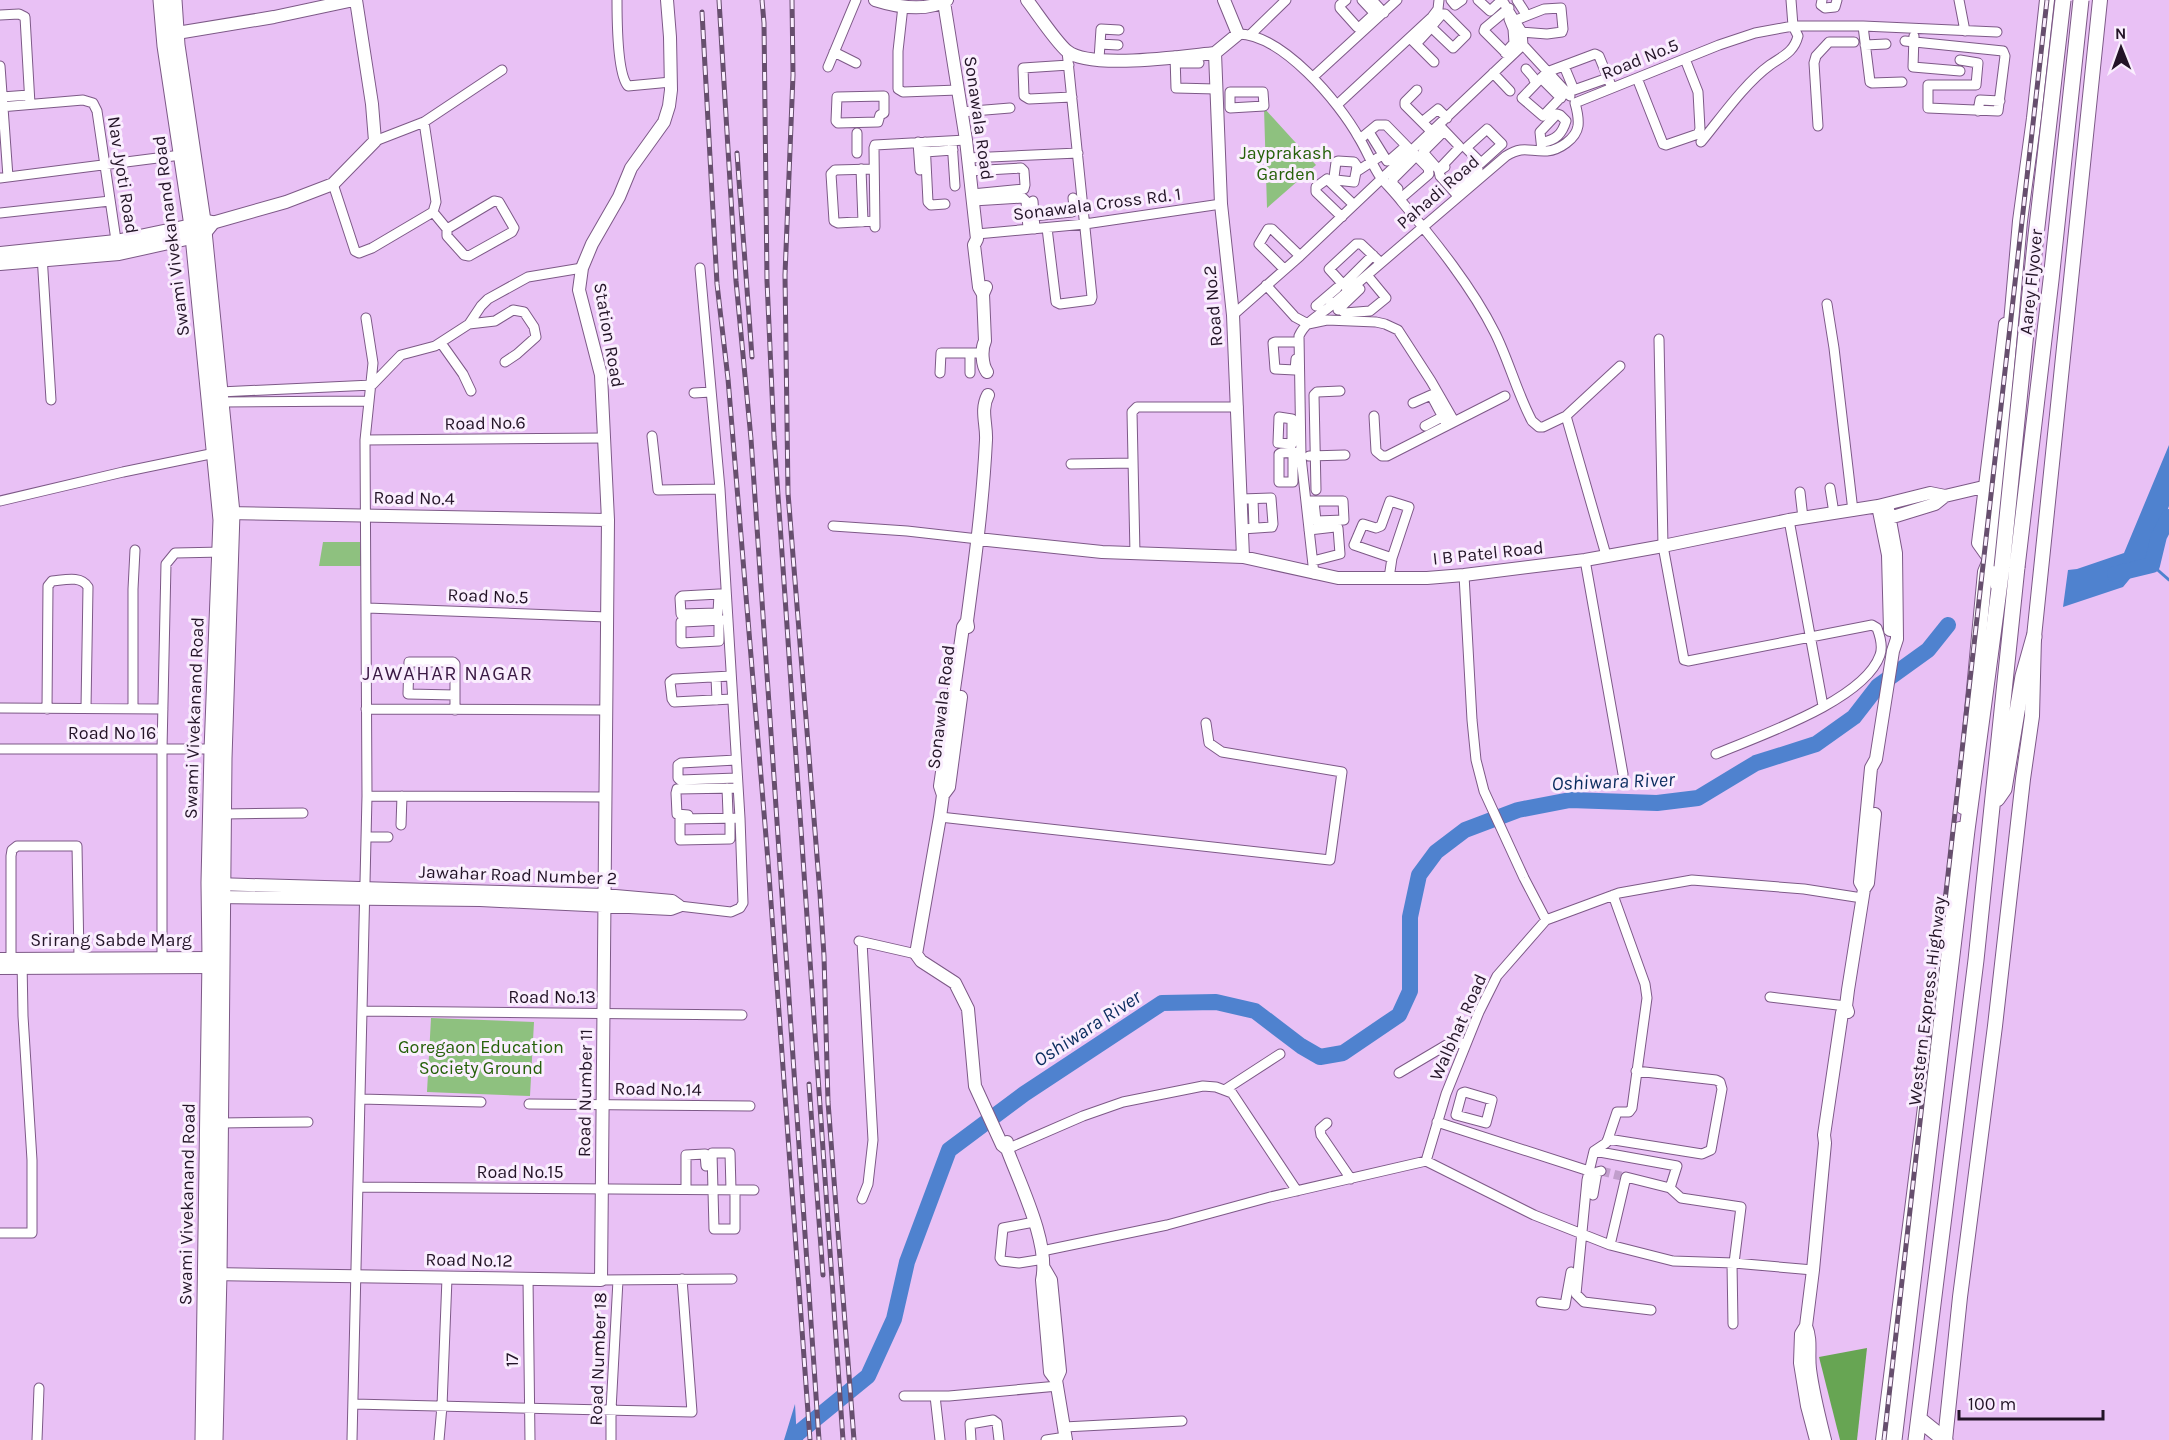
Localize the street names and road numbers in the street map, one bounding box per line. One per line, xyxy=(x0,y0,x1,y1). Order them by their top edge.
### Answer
street label: Road No.5 xyxy=(1598,34,1682,84)
street label: Sonawala Road xyxy=(959,55,999,181)
street label: Nav Jyoti Road xyxy=(103,115,143,235)
street label: Swami Vivekanand Road xyxy=(148,134,194,338)
street label: Pahadi Road xyxy=(1392,150,1484,234)
street label: Sonawala Cross Rd. 1 xyxy=(1012,183,1182,225)
street label: Aarey Flyover xyxy=(2015,228,2048,336)
street label: Road No.2 xyxy=(1198,264,1228,348)
street label: Station Road xyxy=(589,281,629,389)
street label: Road No.6 xyxy=(444,411,526,435)
street label: Road No.4 xyxy=(373,486,455,510)
street label: I B Patel Road xyxy=(1431,536,1545,570)
street label: Road No.5 xyxy=(447,584,529,608)
street label: Swami Vivekanand Road xyxy=(179,617,209,819)
street label: Sonawala Road xyxy=(922,644,960,770)
street label: Road No 16 xyxy=(68,722,156,744)
street label: Jawahar Road Number 2 xyxy=(418,861,618,889)
street label: Western Express Highway xyxy=(1903,895,1951,1107)
street label: Srirang Sabde Marg xyxy=(30,929,192,951)
street label: Walbhat Road xyxy=(1425,970,1491,1084)
street label: Road No.13 xyxy=(508,986,596,1008)
street label: Road Number 11 xyxy=(573,1029,597,1157)
street label: Road No.14 xyxy=(614,1077,702,1101)
street label: Swami Vivekanand Road xyxy=(174,1103,200,1305)
street label: Road No.15 xyxy=(476,1161,564,1183)
street label: Road No.12 xyxy=(425,1248,513,1272)
street label: Road Number 18 xyxy=(585,1292,611,1426)
street label: 17 xyxy=(501,1352,523,1367)

